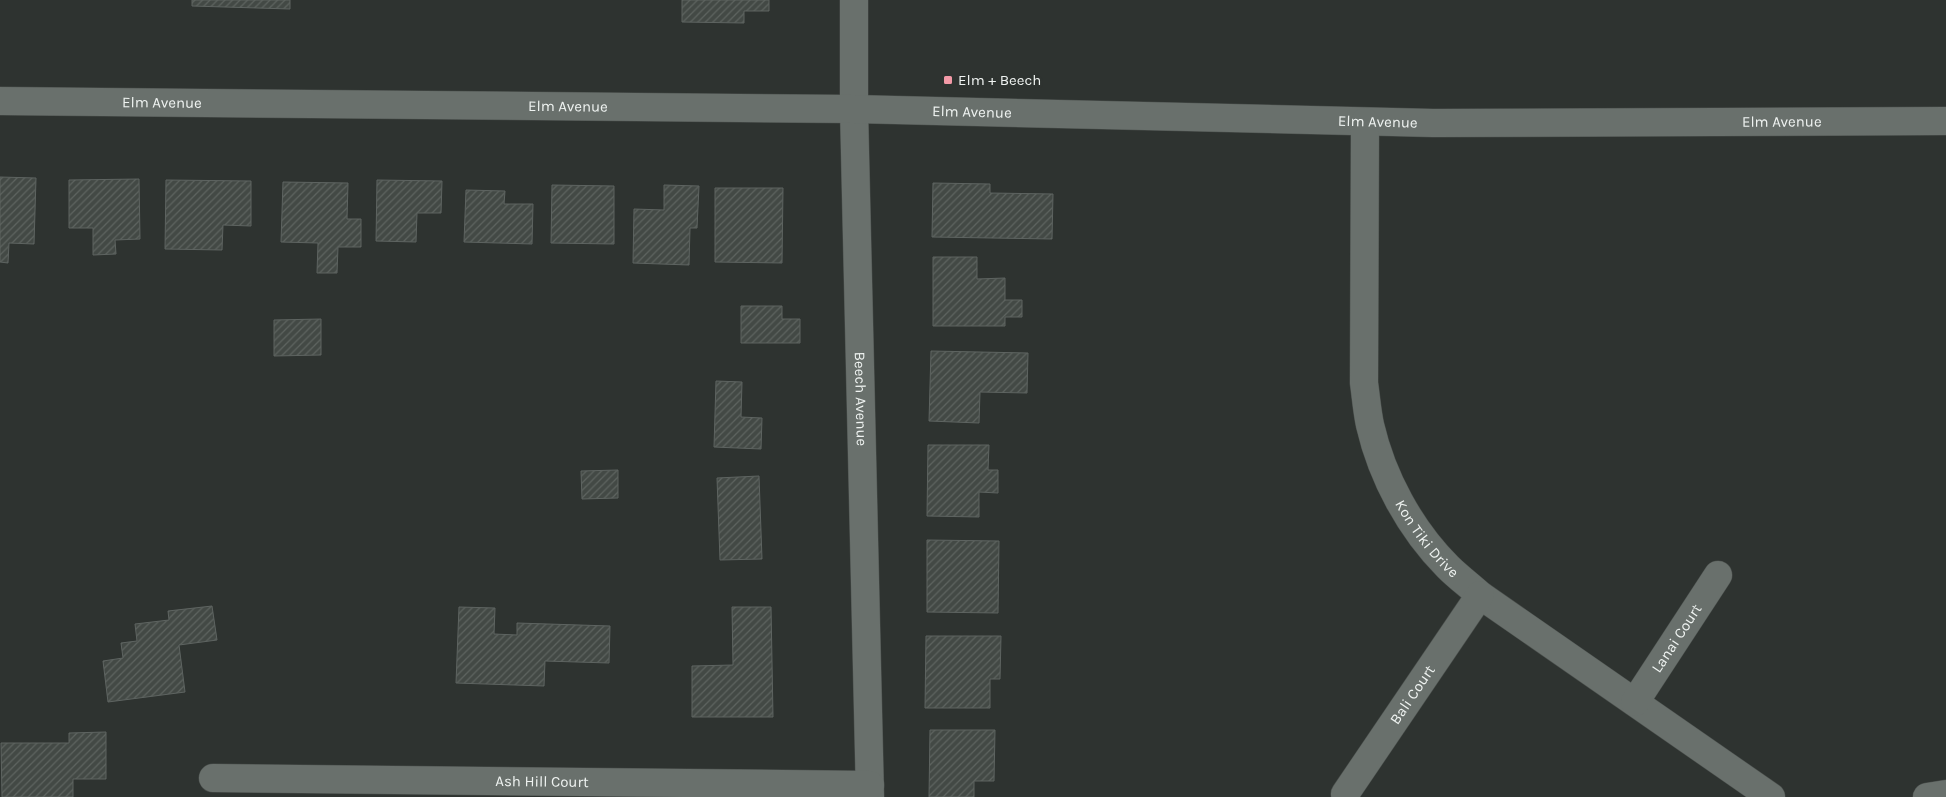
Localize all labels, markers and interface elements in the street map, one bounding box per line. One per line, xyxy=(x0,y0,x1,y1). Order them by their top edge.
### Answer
place label: Elm + Beech xyxy=(958,71,1041,89)
marker: Elm + Beech xyxy=(942,74,954,86)
street label: Elm Avenue xyxy=(122,93,202,112)
street label: Elm Avenue xyxy=(528,97,608,116)
street label: Elm Avenue xyxy=(932,102,1012,122)
street label: Elm Avenue xyxy=(1338,112,1418,132)
street label: Elm Avenue xyxy=(1742,112,1822,131)
street label: Beech Avenue xyxy=(851,351,871,446)
street label: Kon Tiki Drive xyxy=(1391,497,1462,581)
street label: Lanai Court xyxy=(1648,600,1706,676)
street label: Bali Court xyxy=(1386,661,1439,728)
street label: Ash Hill Court xyxy=(495,772,589,791)

